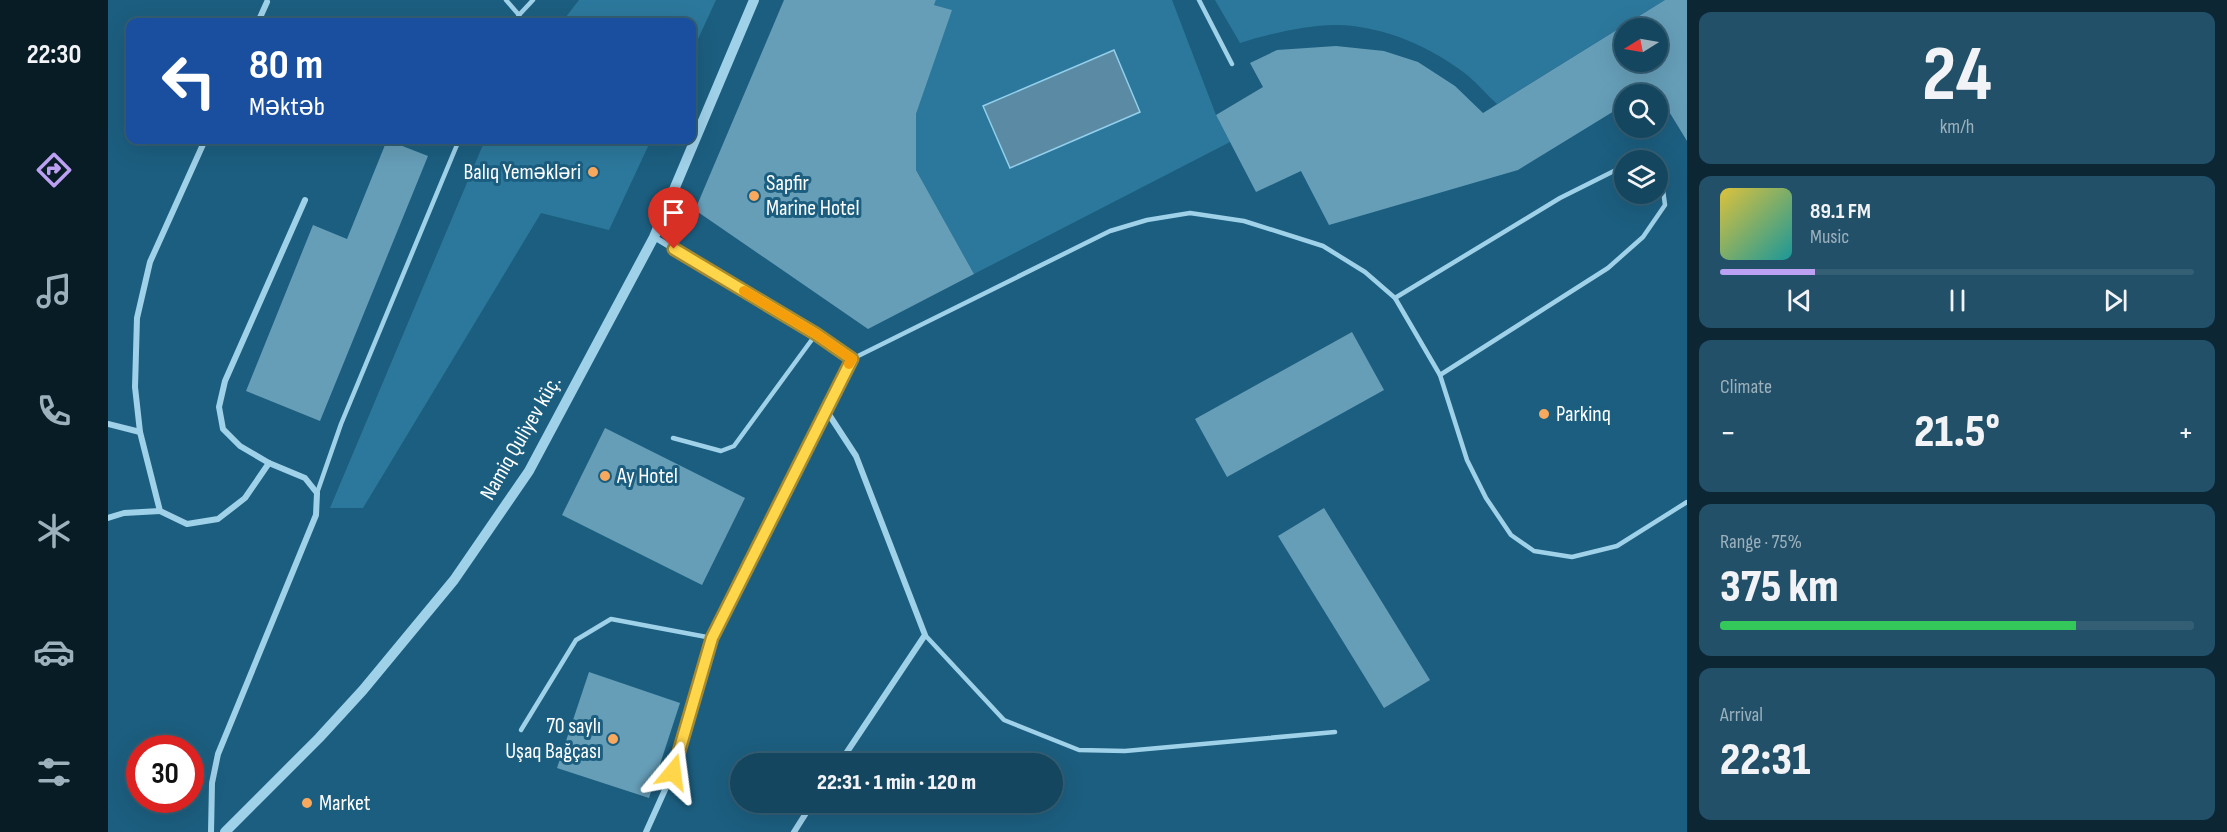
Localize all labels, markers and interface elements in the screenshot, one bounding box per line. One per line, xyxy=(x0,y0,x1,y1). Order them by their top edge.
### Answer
north arrow xyxy=(1614,18,1668,72)
map controls xyxy=(1614,18,1668,204)
text: 24 xyxy=(1922,29,1992,122)
text: 22:30 xyxy=(27,39,81,71)
text: 80 m xyxy=(249,40,323,91)
icon: left xyxy=(150,42,228,120)
button: search xyxy=(1614,84,1668,138)
text: Məktəb xyxy=(249,91,325,123)
text: km/h xyxy=(1940,115,1974,139)
icon: directions xyxy=(33,149,75,191)
button: layers xyxy=(1614,150,1668,204)
place label: Balıq Yeməkləri xyxy=(463,159,581,186)
marker: Balıq Yeməkləri xyxy=(586,165,600,179)
place label: Sapfir Marine Hotel xyxy=(766,170,859,222)
pin xyxy=(648,187,699,249)
marker: Sapfir Marine Hotel xyxy=(747,189,761,203)
icon: arrive xyxy=(657,196,690,229)
text: 89.1 FM xyxy=(1810,198,1871,225)
text: Music xyxy=(1810,225,1849,249)
icon: music xyxy=(33,270,75,312)
icon: previous xyxy=(1783,284,1816,317)
icon: pause xyxy=(1941,284,1974,317)
icon: next xyxy=(2099,284,2132,317)
street label: Namiq Quliyev küç. xyxy=(474,371,568,505)
text: Climate xyxy=(1720,375,1772,399)
icon: phone xyxy=(33,390,75,432)
place label: Parkinq xyxy=(1556,401,1611,428)
text: 21.5° xyxy=(1914,405,2000,460)
marker: Parkinq xyxy=(1537,407,1551,421)
text: − xyxy=(1720,413,1736,453)
text: + xyxy=(2178,413,2194,453)
place label: Ay Hotel xyxy=(616,463,678,490)
marker: Ay Hotel xyxy=(598,469,612,483)
icon: climate xyxy=(33,510,75,552)
text: Range · 75% xyxy=(1720,530,1802,554)
text: 375 km xyxy=(1720,560,1839,615)
icon: car xyxy=(33,631,75,673)
text: Arrival xyxy=(1720,703,1763,727)
place label: 70 saylı Uşaq Bağçası xyxy=(505,713,601,765)
marker: 70 saylı Uşaq Bağçası xyxy=(606,732,620,746)
text: 22:31 xyxy=(1720,733,1810,788)
speed limit sign: 30 xyxy=(126,735,204,813)
position arrow xyxy=(641,740,705,804)
icon: filters xyxy=(33,751,75,793)
text: 22:31 · 1 min · 120 m xyxy=(817,769,976,796)
place label: Market xyxy=(319,790,371,817)
marker: Market xyxy=(300,796,314,810)

